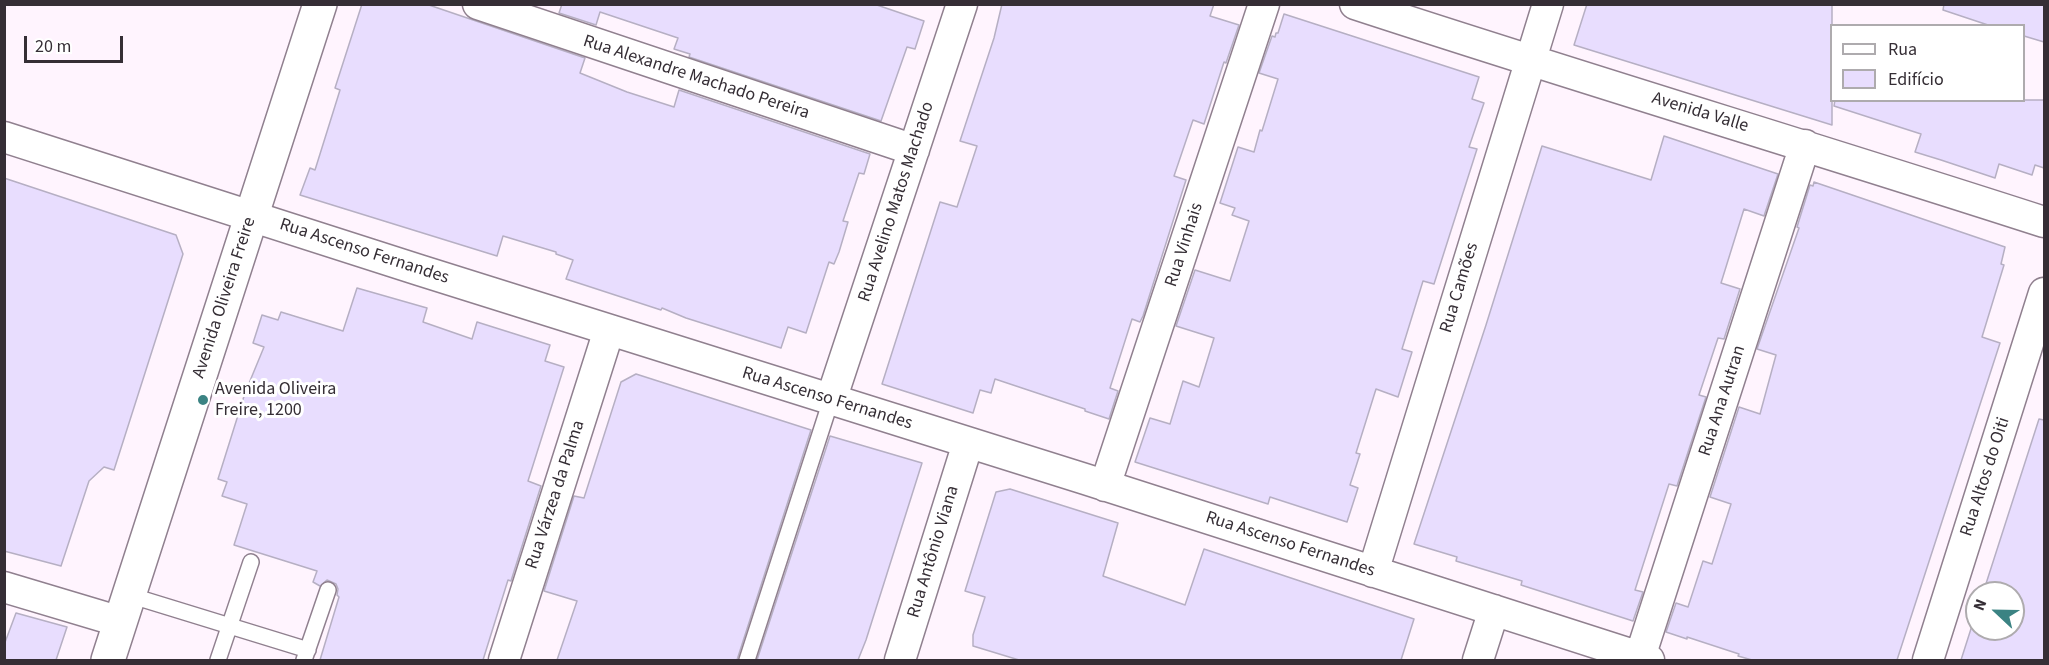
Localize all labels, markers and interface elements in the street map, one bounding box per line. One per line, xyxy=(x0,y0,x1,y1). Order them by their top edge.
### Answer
scale bar xyxy=(27,24,126,62)
legend xyxy=(1830,24,2025,102)
street label: Rua Alexandre Machado Pereira xyxy=(580,31,812,125)
text: 20 m xyxy=(35,34,71,59)
text: Rua xyxy=(1888,37,1917,62)
text: Edifício xyxy=(1888,67,1944,92)
street label: Avenida Valle xyxy=(1649,88,1751,138)
street label: Rua Avelino Matos Machado xyxy=(854,99,940,305)
street label: Rua Vinhais xyxy=(1161,200,1209,290)
street label: Rua Ascenso Fernandes xyxy=(277,214,451,290)
street label: Avenida Oliveira Freire xyxy=(189,215,261,381)
street label: Rua Camões xyxy=(1436,240,1484,336)
street label: Rua Ana Autran xyxy=(1695,343,1751,459)
street label: Rua Ascenso Fernandes xyxy=(739,363,915,435)
place label: Avenida Oliveira Freire, 1200 xyxy=(215,379,336,422)
marker: Avenida Oliveira Freire, 1200 xyxy=(196,393,210,407)
street label: Rua Altos do Oiti xyxy=(1957,415,2015,539)
street label: Rua Várzea da Palma xyxy=(522,418,590,572)
street label: Rua Antônio Viana xyxy=(904,483,964,621)
street label: Rua Ascenso Fernandes xyxy=(1203,507,1377,583)
north arrow xyxy=(1965,581,2025,641)
text: N xyxy=(1968,596,1992,614)

